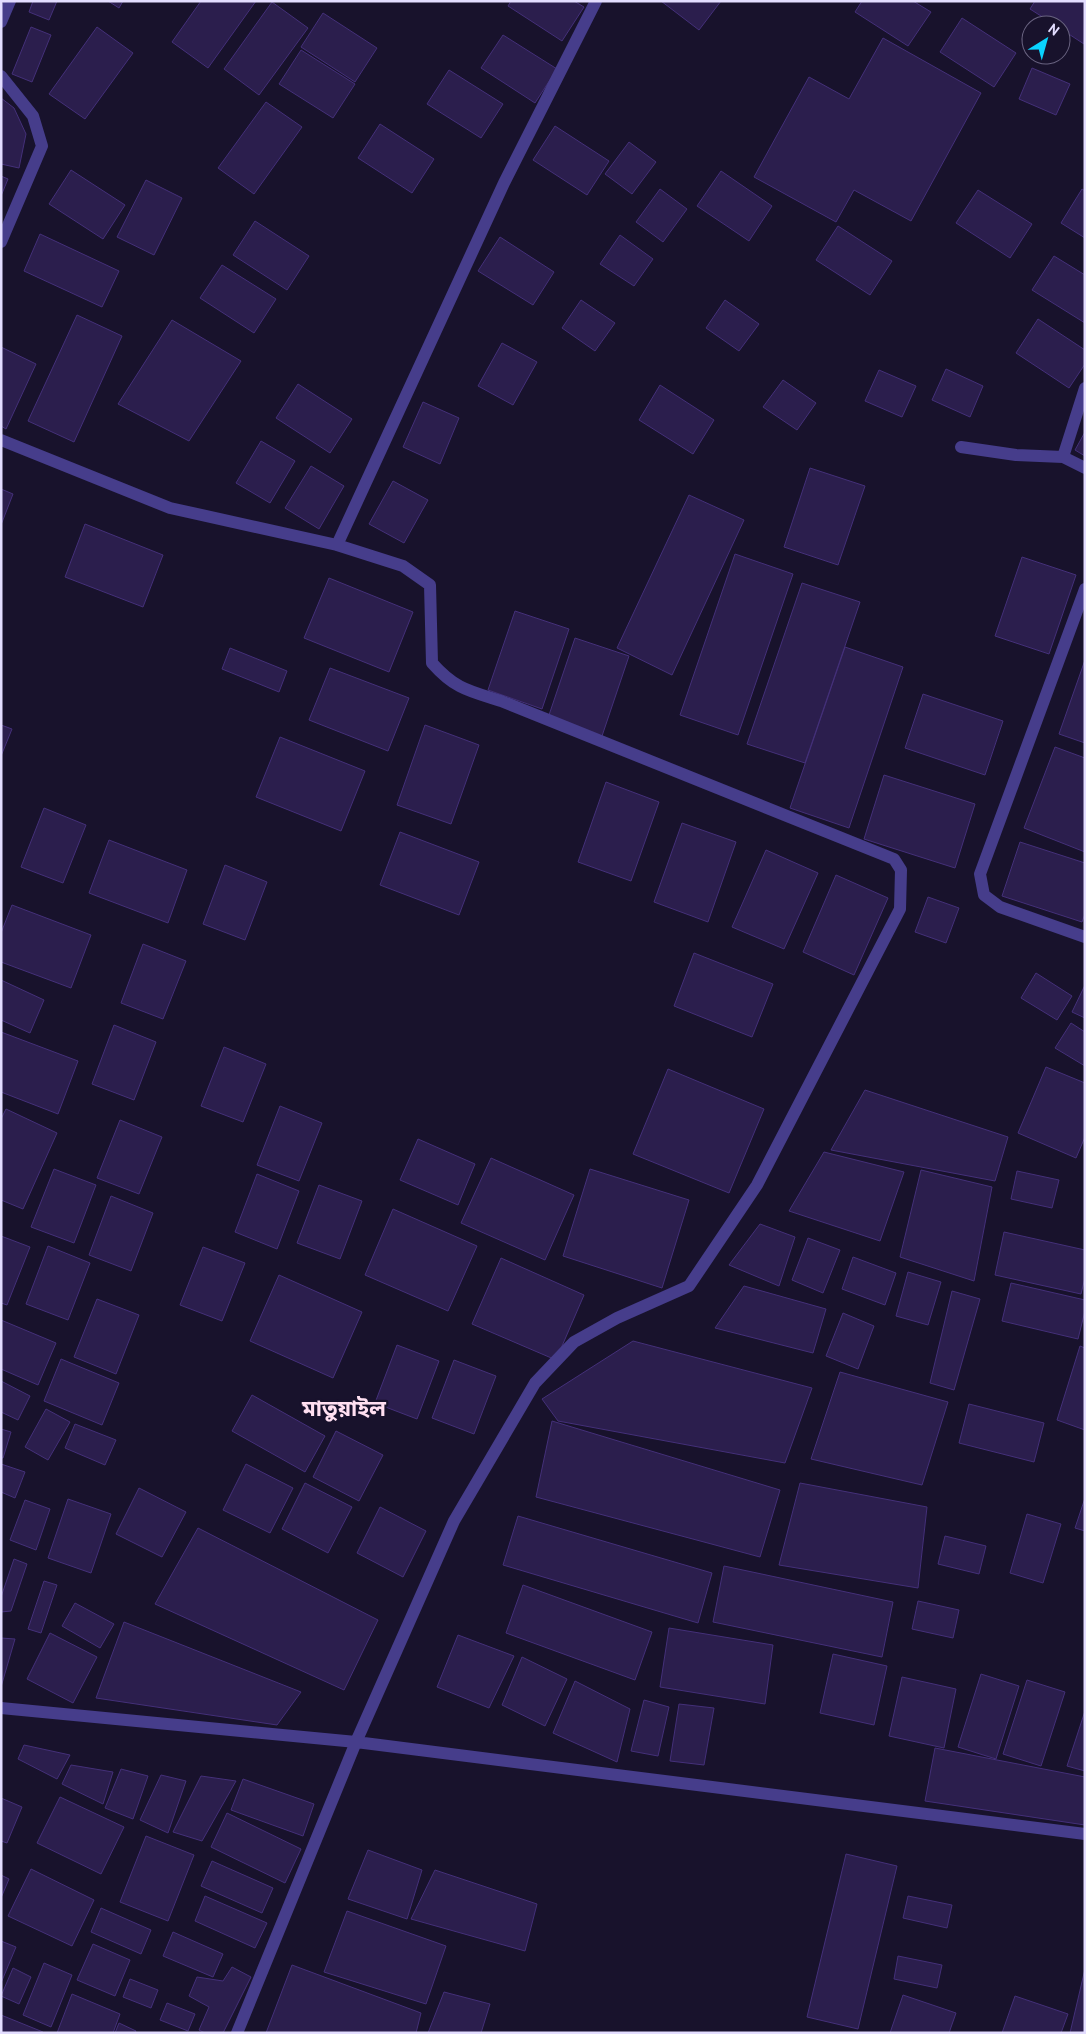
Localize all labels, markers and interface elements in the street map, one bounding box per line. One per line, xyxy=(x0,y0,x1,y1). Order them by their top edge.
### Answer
north arrow xyxy=(1021,15,1071,65)
text: N xyxy=(1045,20,1063,40)
district label: মাতুয়াইল xyxy=(301,1394,386,1422)

